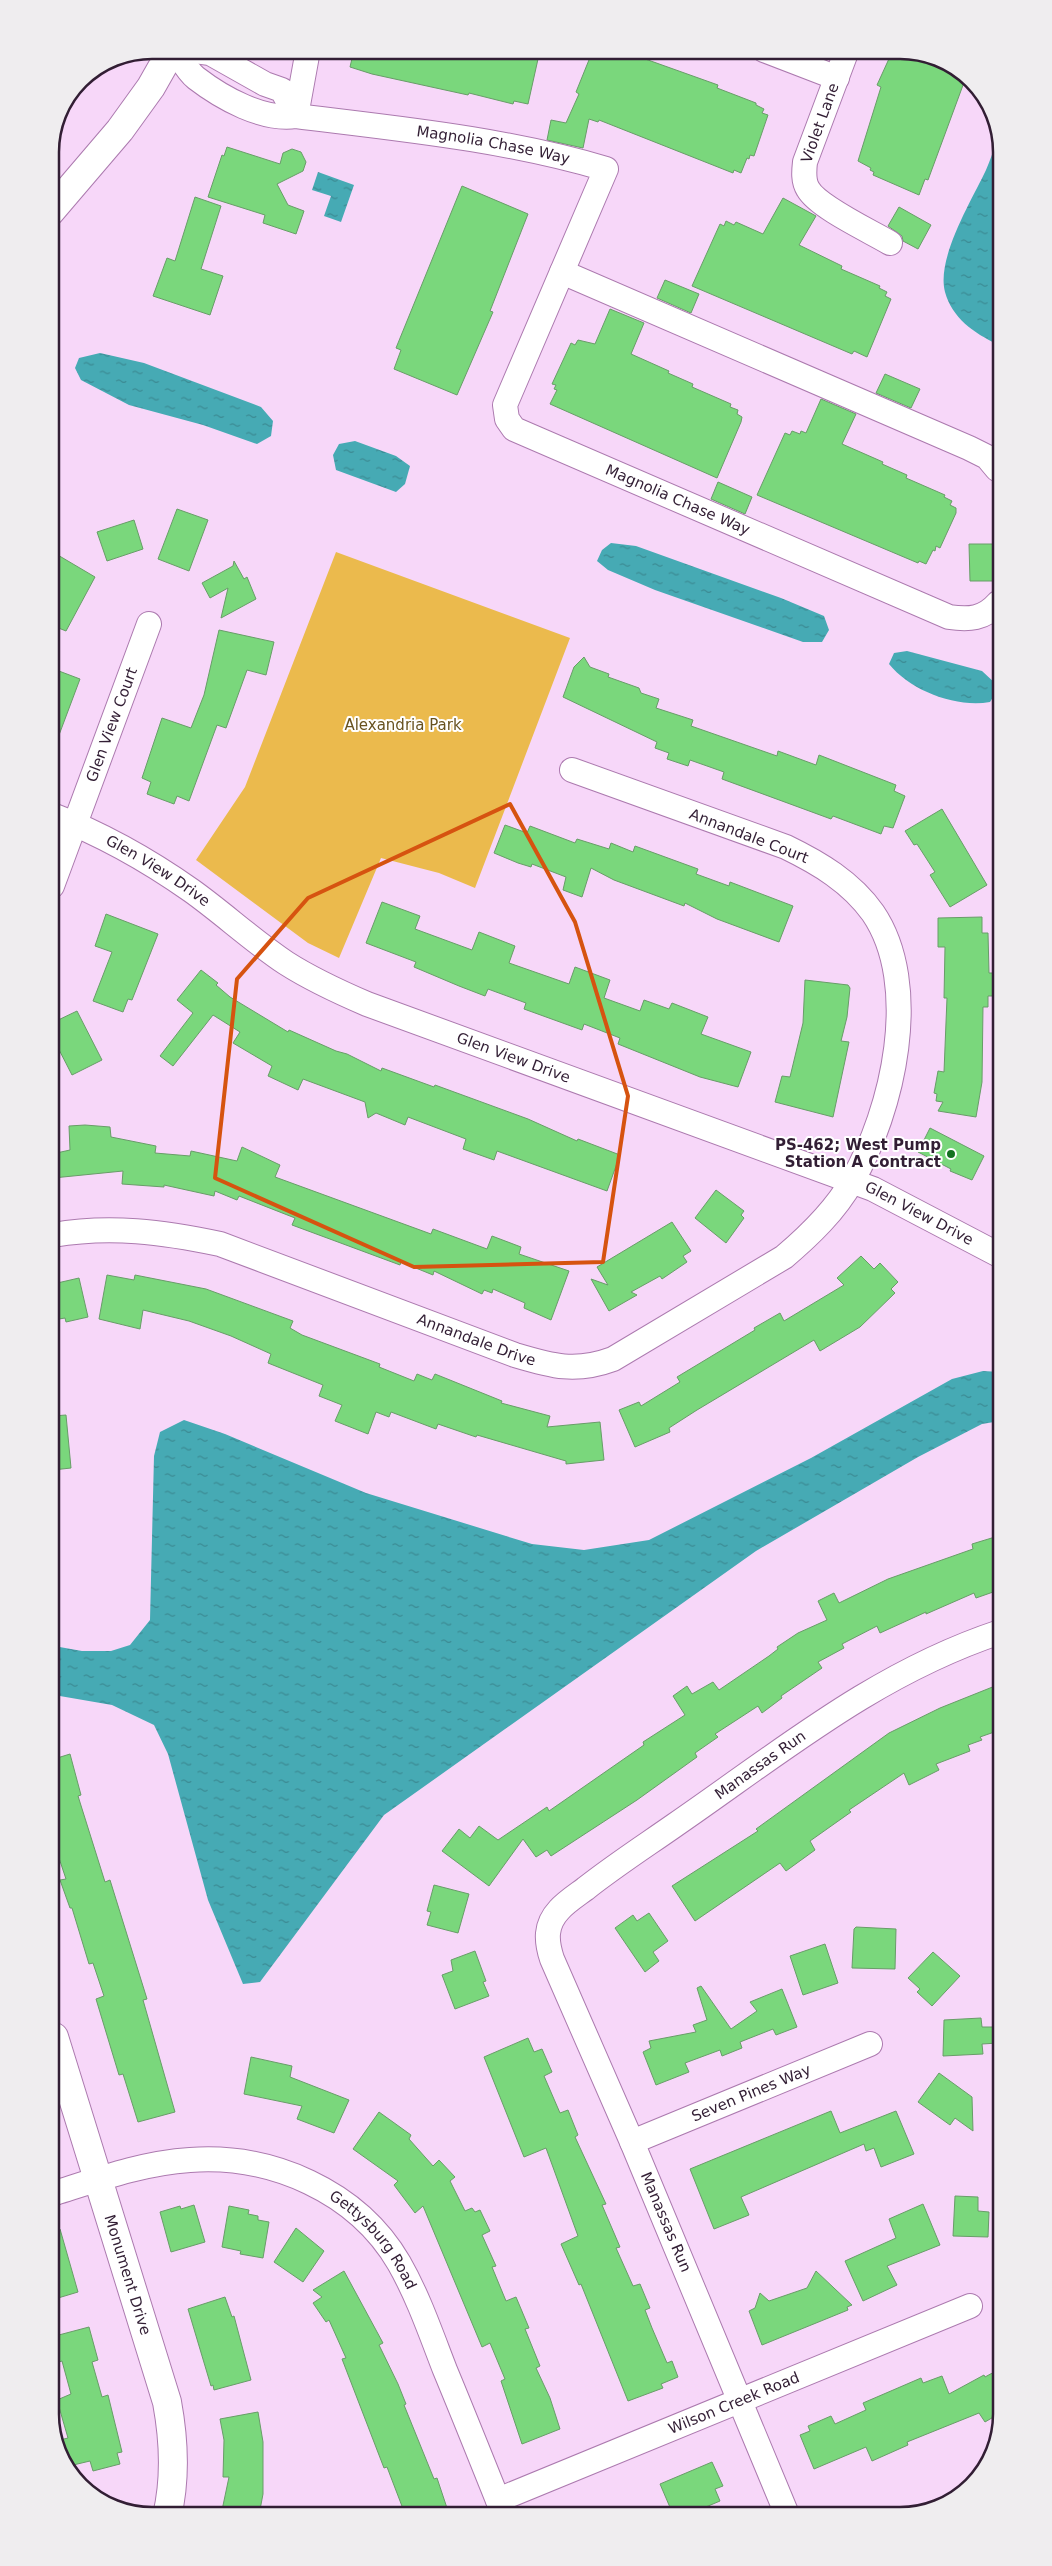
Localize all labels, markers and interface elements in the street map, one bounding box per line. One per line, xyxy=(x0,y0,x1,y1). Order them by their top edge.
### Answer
street label: Violet Lane xyxy=(797,81,843,165)
street label: Magnolia Chase Way xyxy=(415,122,572,168)
street label: Magnolia Chase Way xyxy=(603,461,753,539)
street label: Glen View Court xyxy=(82,665,141,785)
park label: Alexandria Park xyxy=(344,716,462,734)
street label: Annandale Court xyxy=(687,805,811,867)
street label: Glen View Drive xyxy=(103,831,214,910)
street label: Glen View Drive xyxy=(454,1029,573,1087)
place label: PS-462; West Pump Station A Contract xyxy=(775,1136,941,1171)
marker: PS-462; West Pump Station A Contract xyxy=(945,1148,957,1160)
street label: Glen View Drive xyxy=(863,1178,976,1249)
street label: Annandale Drive xyxy=(415,1310,538,1370)
street label: Manassas Run xyxy=(711,1727,809,1803)
street label: Seven Pines Way xyxy=(689,2060,814,2125)
street label: Manassas Run xyxy=(637,2169,695,2275)
street label: Gettysburg Road xyxy=(326,2187,420,2292)
street label: Monument Drive xyxy=(101,2212,155,2337)
street label: Wilson Creek Road xyxy=(666,2368,802,2438)

